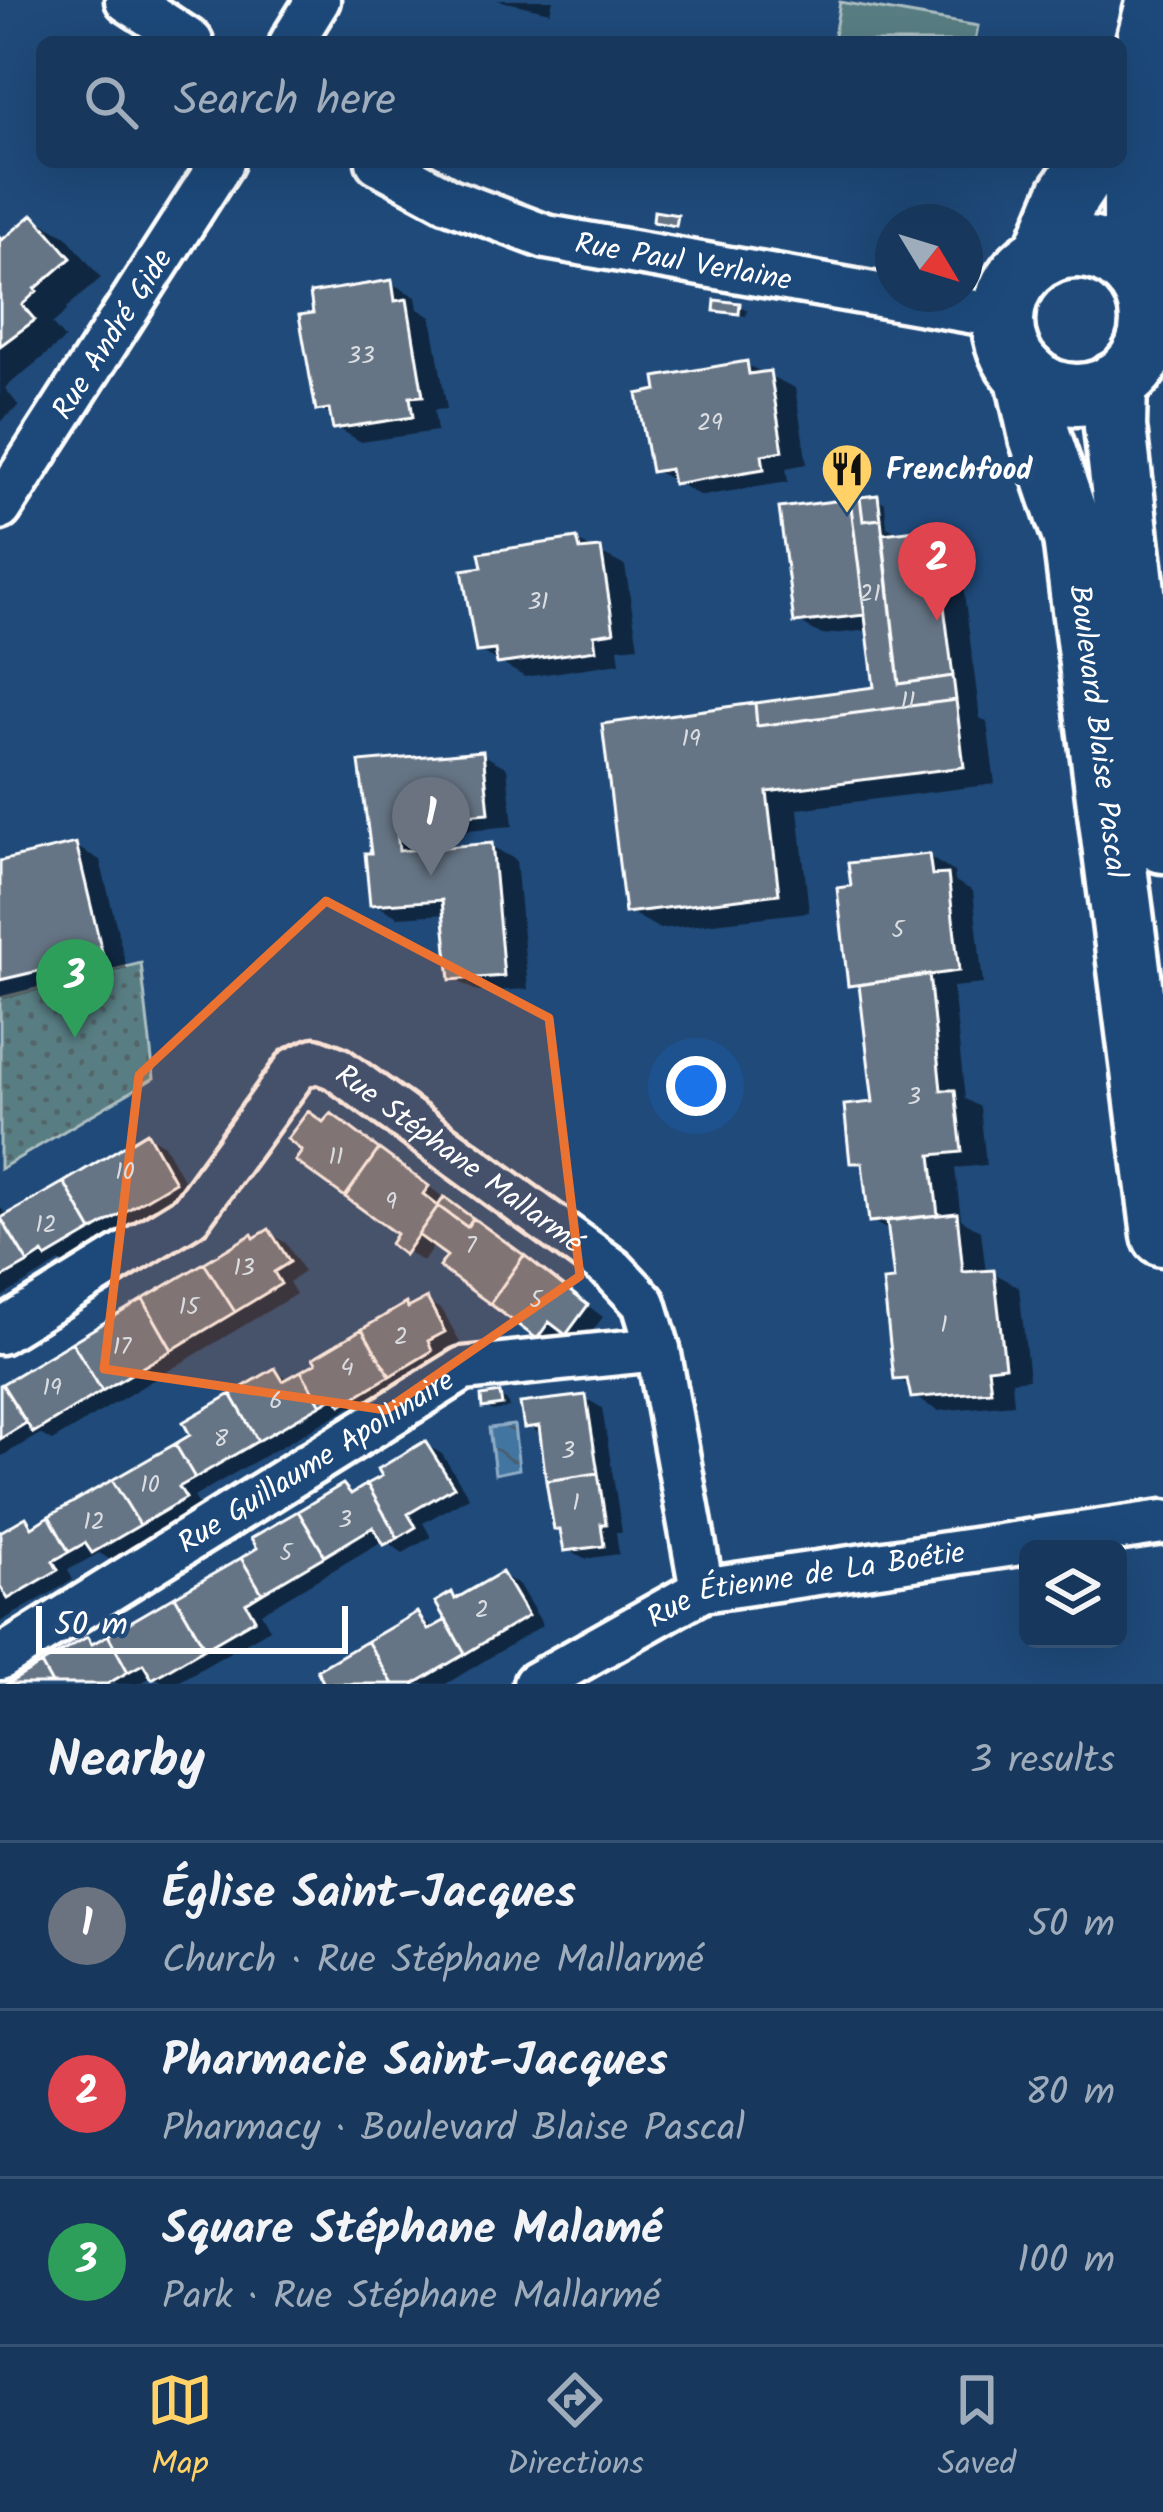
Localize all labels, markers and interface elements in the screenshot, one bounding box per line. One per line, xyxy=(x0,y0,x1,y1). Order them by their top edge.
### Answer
search box xyxy=(36,36,1127,168)
text: Search here xyxy=(174,66,396,138)
icon: search xyxy=(78,69,144,135)
north arrow xyxy=(875,204,983,312)
street label: Rue Paul Verlaine xyxy=(571,220,795,305)
street label: Rue André Gide xyxy=(40,239,187,430)
house number: 33 xyxy=(347,337,375,376)
house number: 29 xyxy=(697,404,723,443)
restaurant icon: Frenchfood xyxy=(819,441,875,515)
place label: Frenchfood xyxy=(886,447,1033,495)
pin: 2 xyxy=(898,522,976,621)
house number: 21 xyxy=(859,575,881,614)
street label: Boulevard Blaise Pascal xyxy=(1054,582,1139,881)
house number: 31 xyxy=(527,583,549,622)
house number: 11 xyxy=(900,682,916,721)
house number: 19 xyxy=(681,720,701,759)
pin: 1 xyxy=(392,777,470,876)
house number: 5 xyxy=(892,911,907,950)
pin: 3 xyxy=(36,939,114,1038)
street label: Rue Stéphane Mallarmé xyxy=(324,1053,594,1268)
your location xyxy=(666,1056,726,1116)
house number: 3 xyxy=(907,1078,921,1117)
house number: 11 xyxy=(328,1138,344,1177)
house number: 10 xyxy=(115,1153,135,1192)
house number: 9 xyxy=(385,1183,397,1222)
house number: 12 xyxy=(35,1206,57,1245)
house number: 7 xyxy=(465,1227,477,1266)
house number: 13 xyxy=(233,1249,255,1288)
house number: 5 xyxy=(530,1281,545,1320)
house number: 15 xyxy=(179,1288,201,1327)
house number: 1 xyxy=(940,1306,948,1345)
house number: 2 xyxy=(394,1318,408,1357)
house number: 17 xyxy=(113,1328,132,1367)
house number: 4 xyxy=(340,1349,354,1388)
street label: Rue Guillaume Apollinaire xyxy=(169,1358,465,1567)
house number: 19 xyxy=(42,1369,62,1408)
house number: 6 xyxy=(269,1382,283,1421)
house number: 8 xyxy=(214,1420,229,1459)
house number: 3 xyxy=(561,1432,575,1471)
house number: 10 xyxy=(140,1466,160,1505)
house number: 1 xyxy=(572,1484,580,1523)
house number: 3 xyxy=(338,1501,352,1540)
house number: 12 xyxy=(83,1503,105,1542)
street label: Rue Étienne de La Boétie xyxy=(638,1530,968,1642)
house number: 5 xyxy=(280,1534,295,1573)
map controls xyxy=(1019,1540,1127,1648)
button: layers xyxy=(1019,1540,1127,1648)
house number: 2 xyxy=(475,1591,489,1630)
scale bar xyxy=(36,1600,348,1653)
text: 50 m xyxy=(54,1600,128,1653)
text: Nearby xyxy=(48,1722,205,1803)
text: 3 results xyxy=(970,1731,1115,1793)
text: Église Saint-Jacques xyxy=(162,1859,576,1931)
text: 1 xyxy=(81,1895,93,1957)
text: 50 m xyxy=(1028,1895,1115,1957)
text: Church · Rue Stéphane Mallarmé xyxy=(162,1931,704,1993)
text: Pharmacie Saint-Jacques xyxy=(162,2027,668,2099)
text: 2 xyxy=(76,2063,98,2125)
text: 80 m xyxy=(1025,2063,1115,2125)
text: Pharmacy · Boulevard Blaise Pascal xyxy=(162,2099,745,2161)
text: Square Stéphane Malamé xyxy=(162,2195,662,2267)
text: 3 xyxy=(76,2231,98,2293)
text: 100 m xyxy=(1017,2231,1115,2293)
text: Park · Rue Stéphane Mallarmé xyxy=(162,2267,660,2329)
tab: Map xyxy=(147,2367,213,2492)
tab: Directions xyxy=(507,2367,644,2492)
tab: Saved xyxy=(938,2367,1016,2492)

